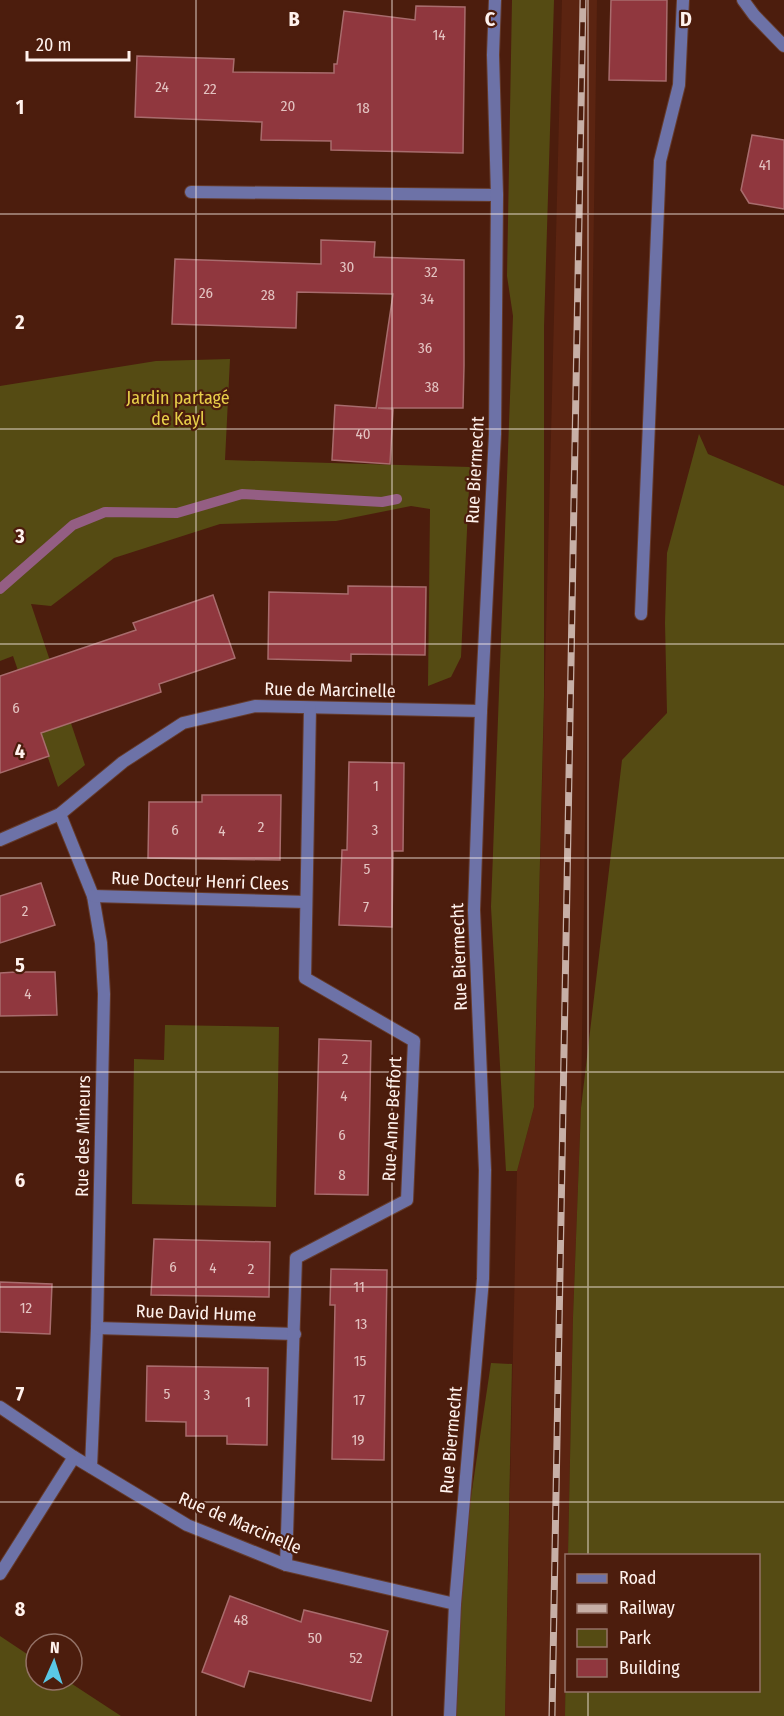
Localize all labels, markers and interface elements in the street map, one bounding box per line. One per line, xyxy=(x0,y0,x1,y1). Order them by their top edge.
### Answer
text: B xyxy=(288,7,300,31)
text: C xyxy=(485,7,496,31)
text: D xyxy=(680,7,692,31)
scale bar xyxy=(27,24,129,62)
house number: 14 xyxy=(432,26,446,44)
text: 20 m xyxy=(36,34,71,56)
house number: 24 xyxy=(155,78,169,96)
house number: 22 xyxy=(203,80,217,98)
text: 1 xyxy=(16,95,24,119)
house number: 20 xyxy=(281,97,295,115)
house number: 18 xyxy=(356,99,370,117)
house number: 41 xyxy=(759,156,771,174)
house number: 30 xyxy=(340,258,354,276)
house number: 32 xyxy=(424,263,438,281)
house number: 26 xyxy=(199,284,213,302)
house number: 28 xyxy=(261,286,275,304)
house number: 34 xyxy=(420,290,434,308)
text: 2 xyxy=(14,310,25,334)
house number: 36 xyxy=(418,339,432,357)
house number: 38 xyxy=(425,378,439,396)
park label: Jardin partagé de Kayl xyxy=(126,387,230,430)
street label: Rue Biermecht xyxy=(461,416,489,524)
house number: 40 xyxy=(355,425,371,443)
text: 3 xyxy=(14,524,25,548)
street label: Rue de Marcinelle xyxy=(264,678,396,702)
house number: 6 xyxy=(12,699,20,717)
text: 4 xyxy=(15,739,25,763)
house number: 1 xyxy=(373,777,379,795)
house number: 2 xyxy=(258,818,265,836)
house number: 6 xyxy=(171,821,179,839)
house number: 3 xyxy=(372,821,379,839)
house number: 4 xyxy=(218,822,226,840)
house number: 5 xyxy=(364,860,371,878)
street label: Rue Docteur Henri Clees xyxy=(111,867,290,895)
house number: 7 xyxy=(363,898,369,916)
house number: 2 xyxy=(22,902,29,920)
street label: Rue Biermecht xyxy=(446,903,472,1011)
text: 5 xyxy=(15,953,25,977)
house number: 4 xyxy=(24,985,32,1003)
house number: 2 xyxy=(342,1050,349,1068)
street label: Rue Anne Beffort xyxy=(378,1056,406,1182)
street label: Rue des Mineurs xyxy=(71,1075,95,1197)
house number: 4 xyxy=(340,1087,348,1105)
house number: 6 xyxy=(338,1126,346,1144)
house number: 8 xyxy=(338,1166,346,1184)
text: 6 xyxy=(15,1168,25,1192)
house number: 6 xyxy=(169,1258,177,1276)
house number: 4 xyxy=(209,1259,217,1277)
house number: 2 xyxy=(248,1260,255,1278)
house number: 11 xyxy=(353,1278,365,1296)
house number: 12 xyxy=(20,1299,33,1317)
street label: Rue David Hume xyxy=(135,1300,257,1326)
house number: 13 xyxy=(355,1315,368,1333)
house number: 15 xyxy=(354,1352,366,1370)
text: 7 xyxy=(16,1382,25,1406)
house number: 5 xyxy=(164,1385,171,1403)
street label: Rue Biermecht xyxy=(435,1385,467,1495)
house number: 3 xyxy=(204,1386,211,1404)
house number: 17 xyxy=(353,1391,365,1409)
house number: 1 xyxy=(245,1393,251,1411)
house number: 19 xyxy=(351,1431,365,1449)
street label: Rue de Marcinelle xyxy=(175,1487,305,1559)
legend xyxy=(565,1554,760,1692)
text: Road xyxy=(619,1567,656,1589)
text: 8 xyxy=(15,1597,26,1621)
text: Railway xyxy=(619,1597,675,1619)
house number: 48 xyxy=(234,1611,248,1629)
text: Park xyxy=(619,1627,652,1649)
house number: 50 xyxy=(308,1629,322,1647)
north arrow xyxy=(24,1632,84,1692)
text: N xyxy=(49,1638,60,1657)
house number: 52 xyxy=(349,1649,363,1667)
text: Building xyxy=(619,1657,680,1679)

